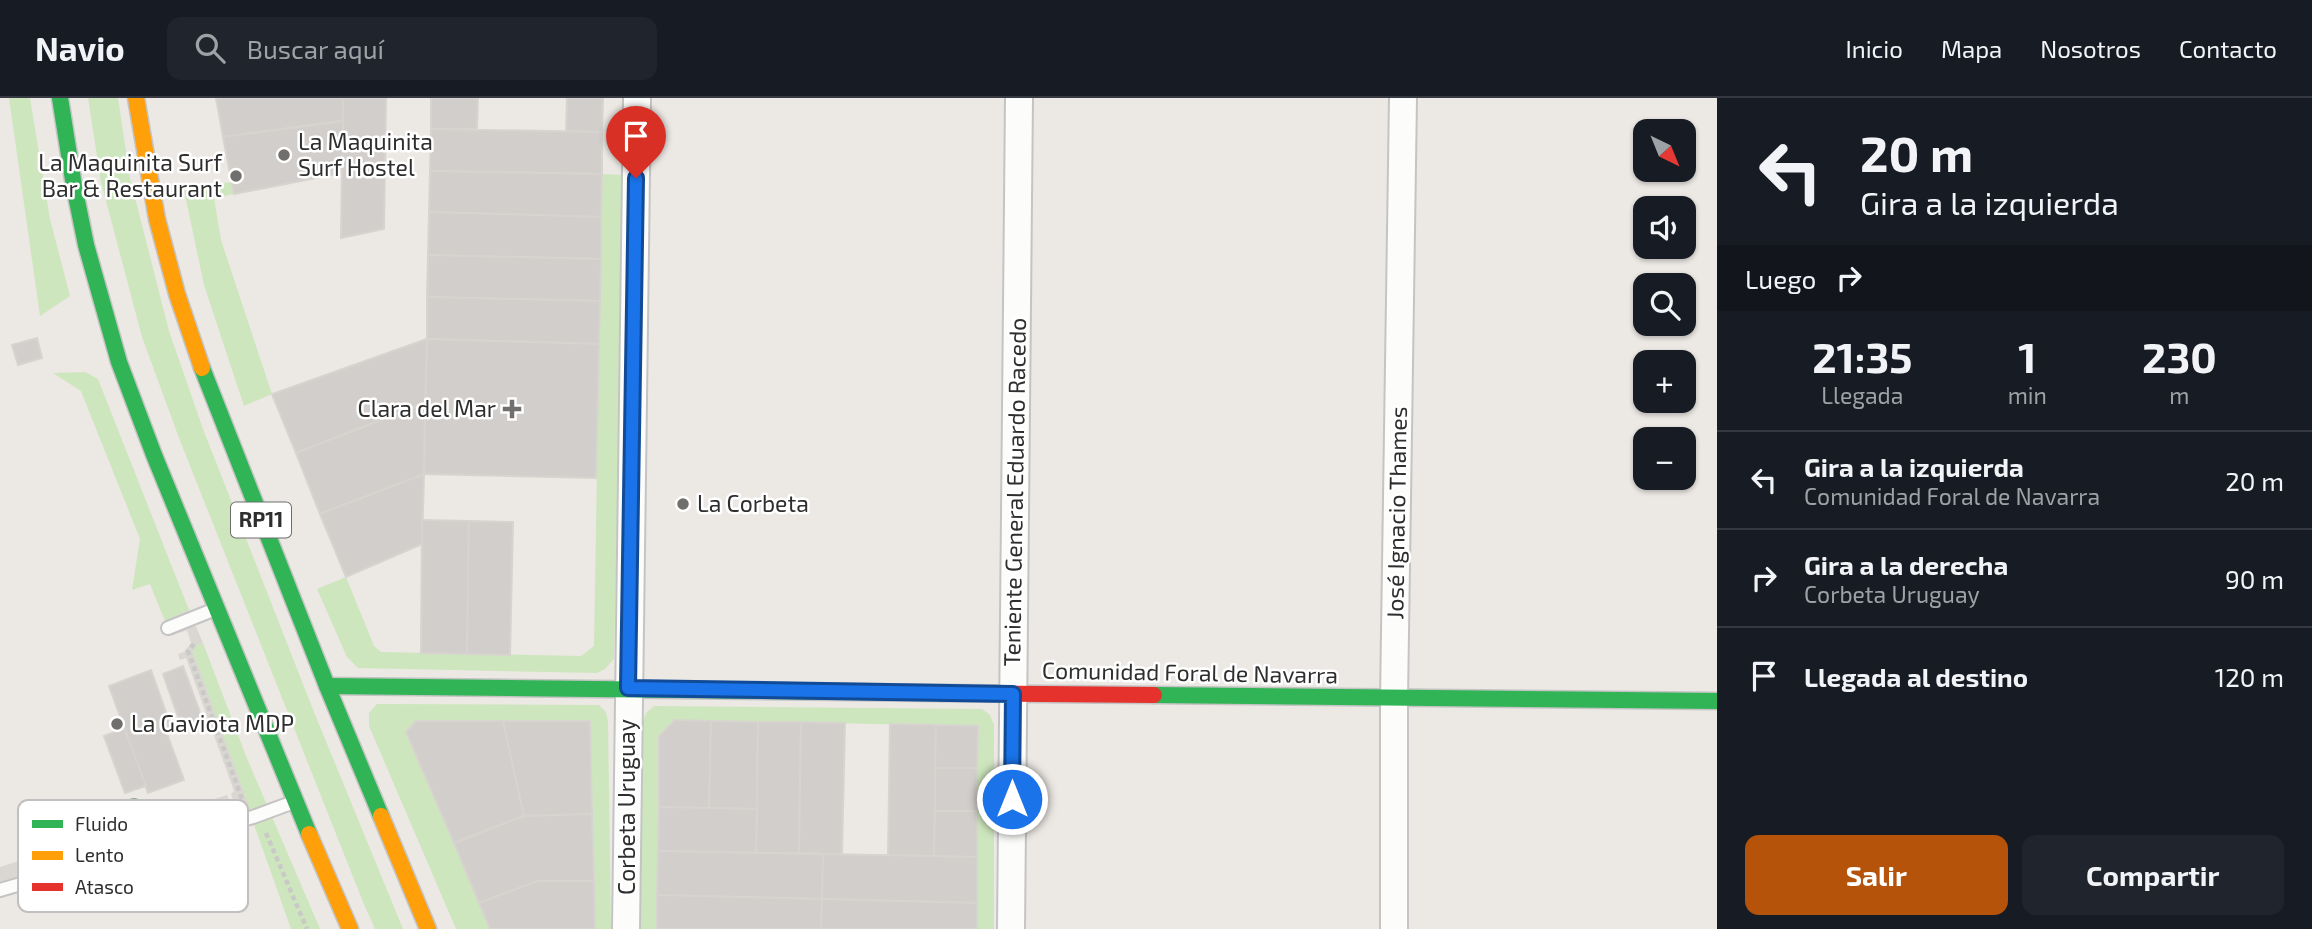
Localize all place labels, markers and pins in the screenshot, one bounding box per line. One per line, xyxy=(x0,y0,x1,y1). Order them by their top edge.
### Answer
pin xyxy=(606,106,666,178)
place label: La Maquinita Surf Hostel xyxy=(298,127,433,181)
marker: La Maquinita Surf Hostel xyxy=(276,147,292,163)
place label: La Maquinita Surf Bar & Restaurant xyxy=(38,148,223,202)
marker: La Maquinita Surf Bar & Restaurant xyxy=(228,168,244,184)
place label: Clara del Mar xyxy=(358,394,496,422)
marker: Clara del Mar xyxy=(502,399,522,419)
place label: La Corbeta xyxy=(697,489,809,517)
marker: La Corbeta xyxy=(675,496,691,512)
place label: La Gaviota MDP xyxy=(131,709,294,737)
marker: La Gaviota MDP xyxy=(109,716,125,732)

